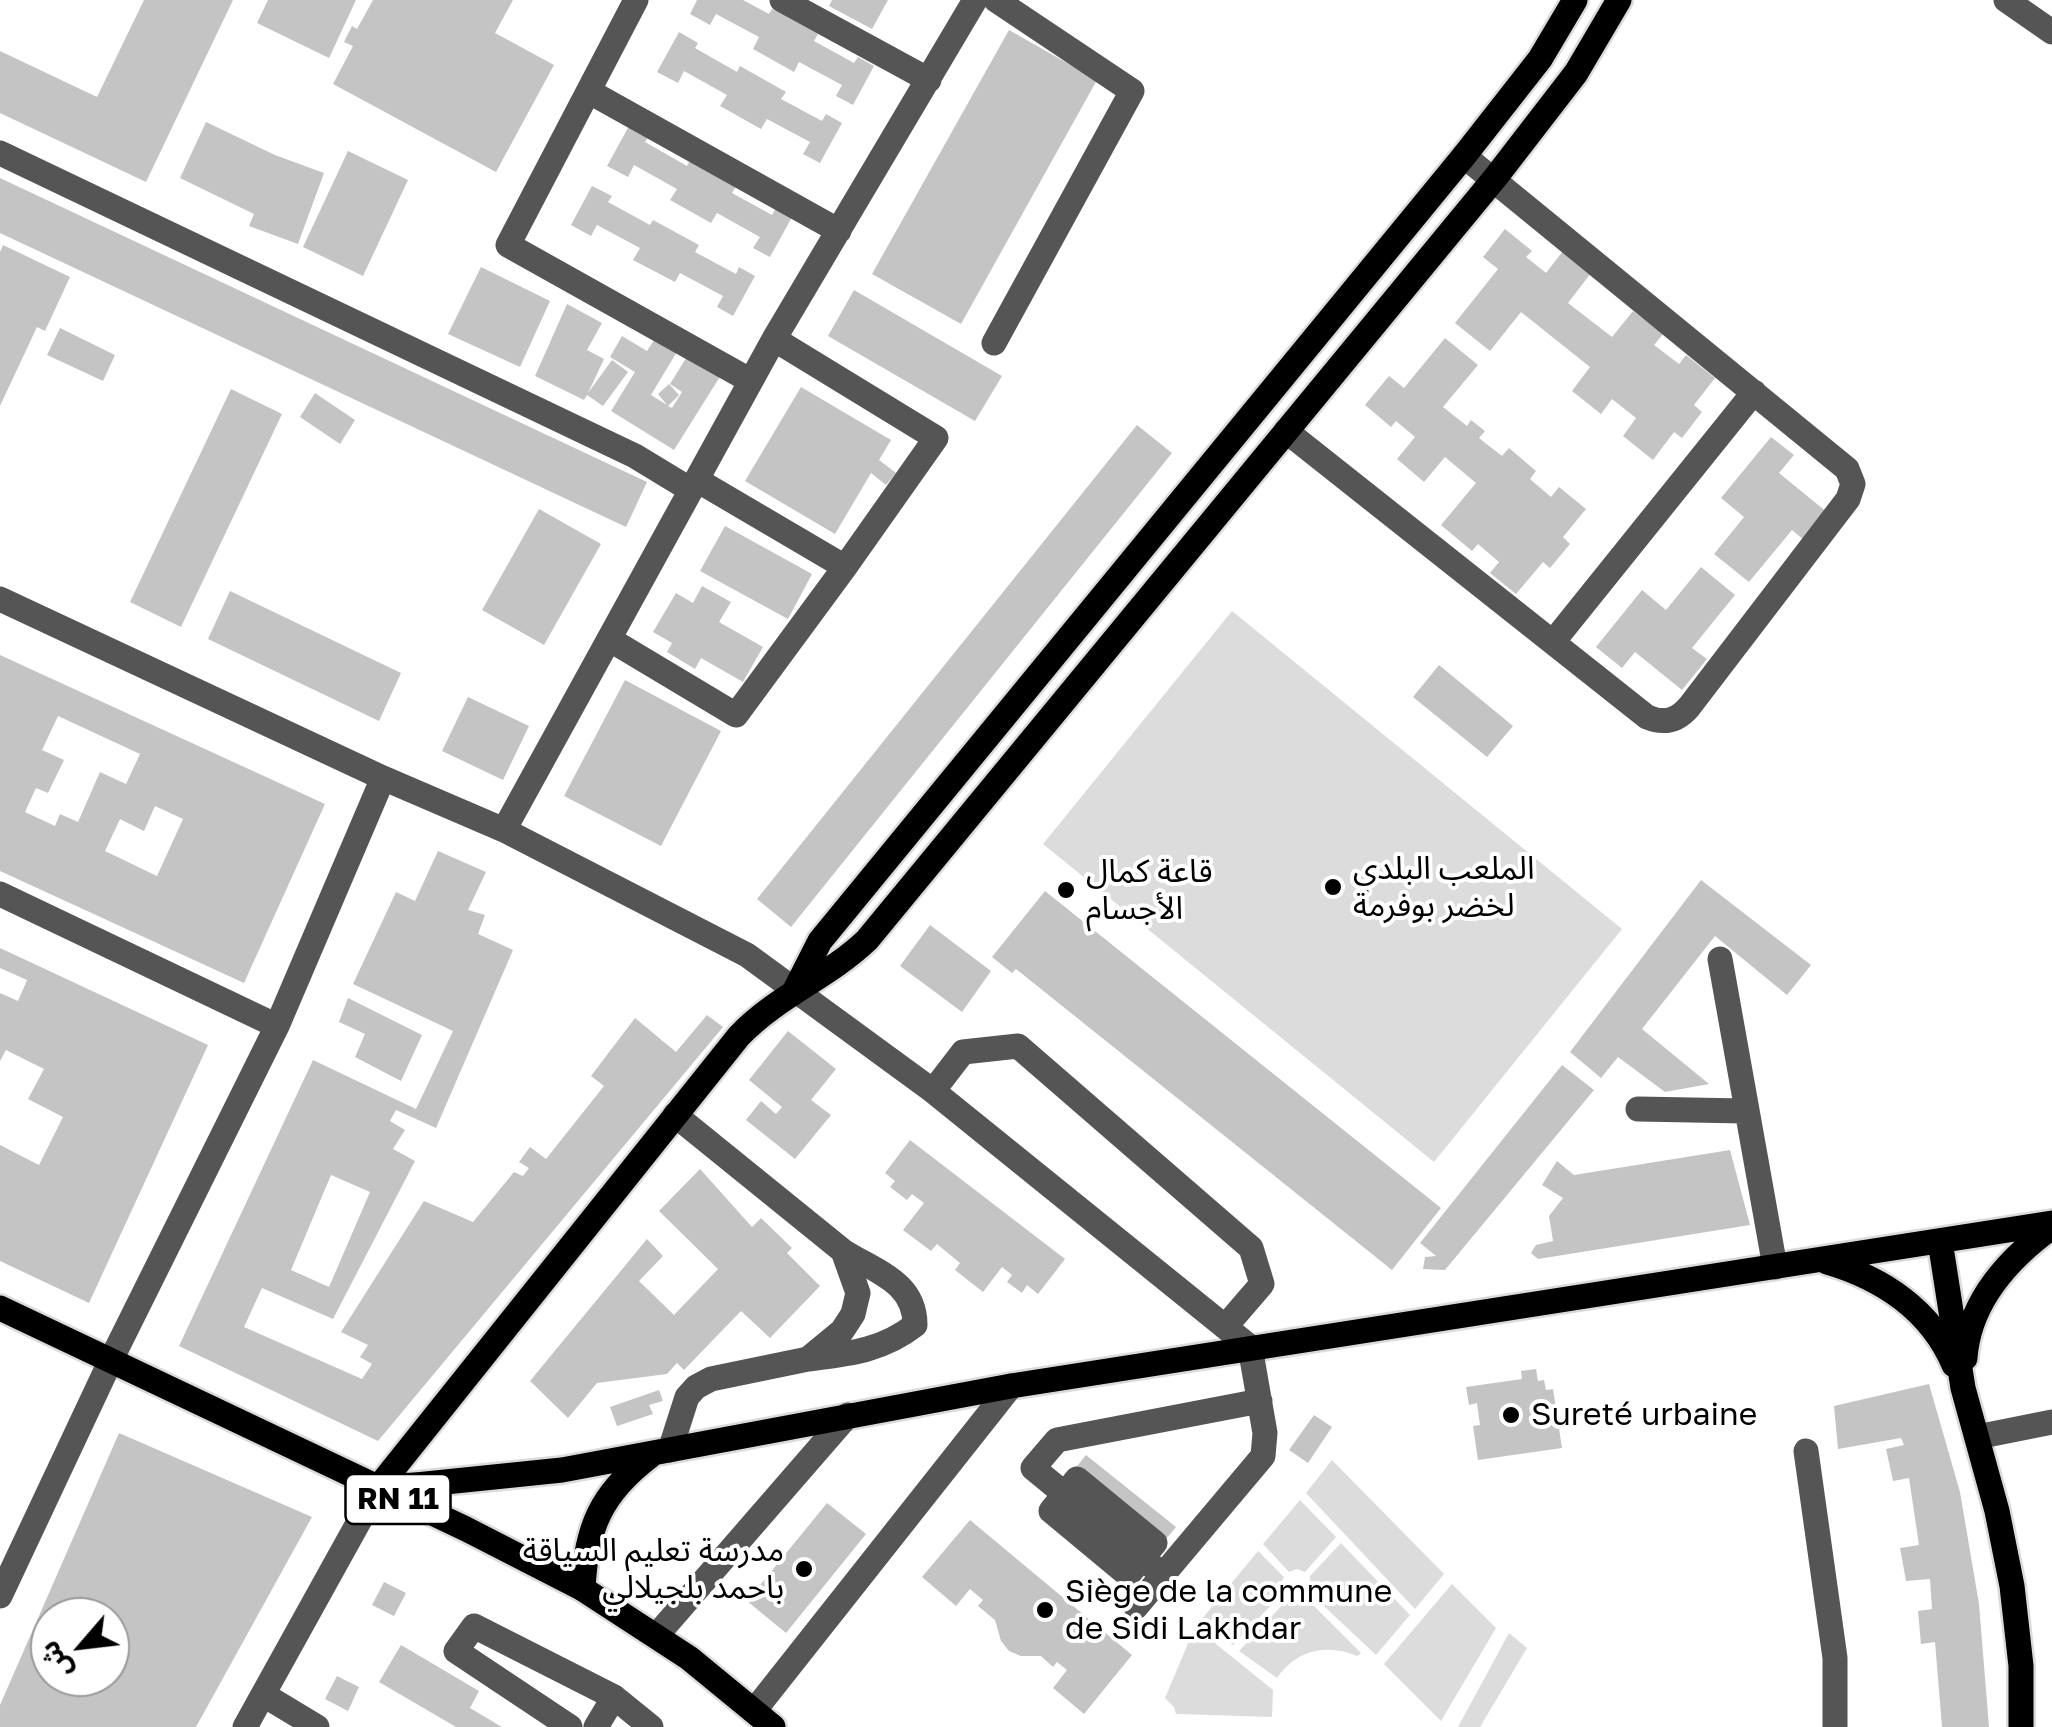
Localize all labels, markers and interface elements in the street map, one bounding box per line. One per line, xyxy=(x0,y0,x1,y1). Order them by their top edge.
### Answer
place label: الملعب البلدي لخضر بوفرمة xyxy=(1353,850,1535,925)
place label: قاعة كمال الأجسام xyxy=(1086,853,1212,928)
marker: الملعب البلدي لخضر بوفرمة xyxy=(1322,876,1344,898)
marker: قاعة كمال الأجسام xyxy=(1055,879,1077,901)
place label: Sureté urbaine xyxy=(1531,1396,1757,1434)
marker: Sureté urbaine xyxy=(1500,1404,1522,1426)
road number: RN 11 xyxy=(346,1474,450,1524)
place label: مدرسة تعليم السياقة باحمد بلجيلالي xyxy=(523,1532,784,1607)
marker: مدرسة تعليم السياقة باحمد بلجيلالي xyxy=(793,1558,815,1580)
place label: Siège de la commune de Sidi Lakhdar xyxy=(1065,1573,1392,1648)
north arrow xyxy=(30,1597,130,1697)
marker: Siège de la commune de Sidi Lakhdar xyxy=(1034,1599,1056,1621)
text: ش xyxy=(31,1636,78,1685)

